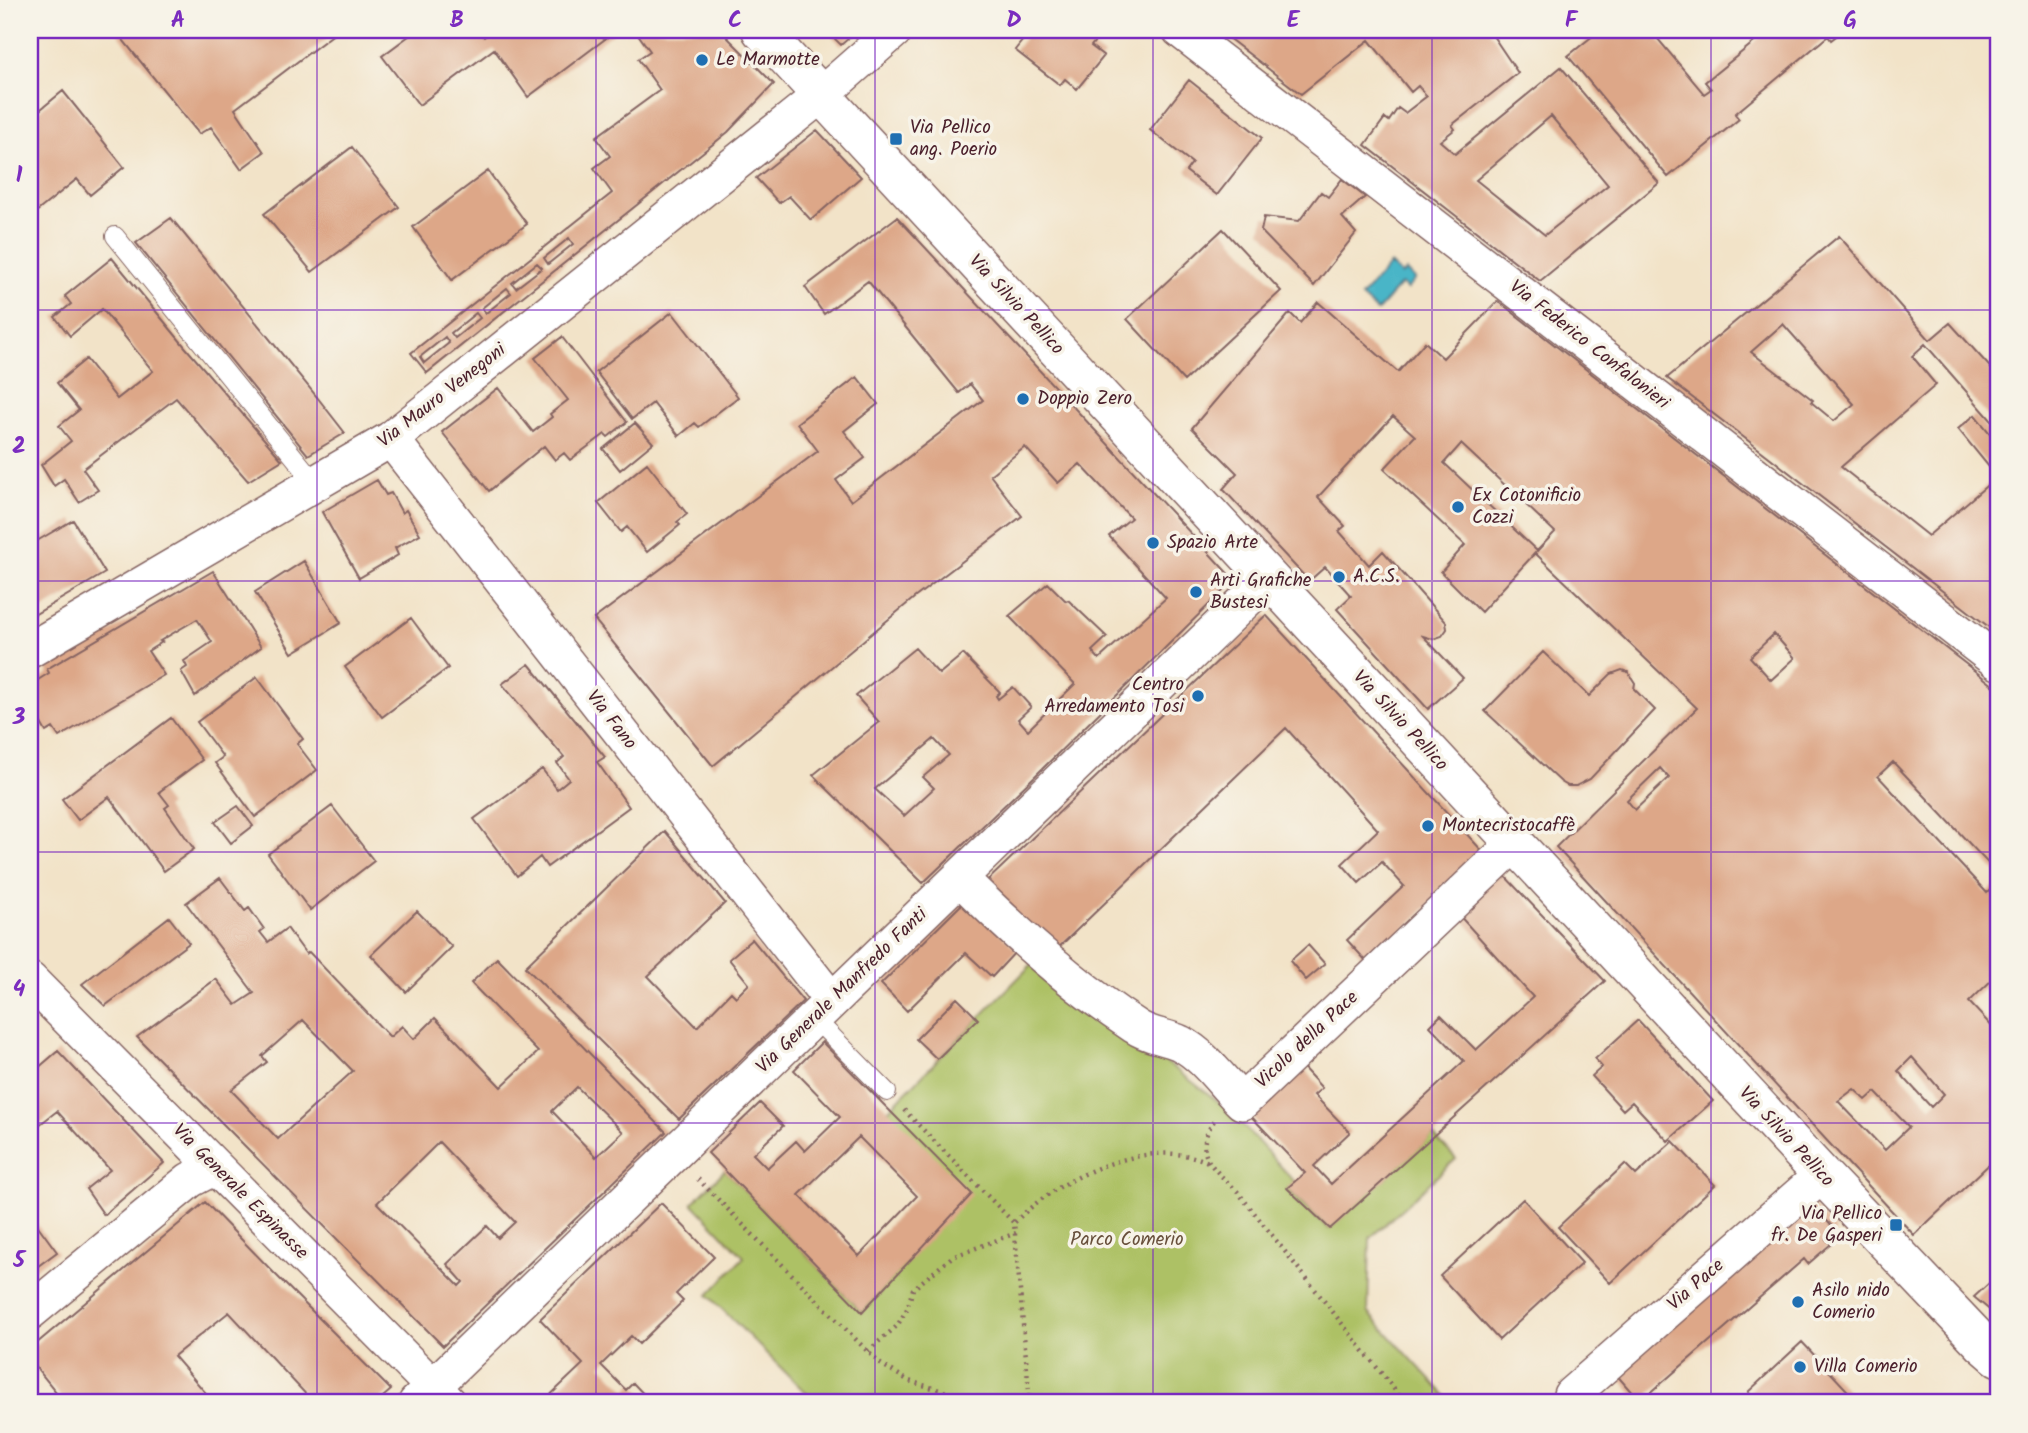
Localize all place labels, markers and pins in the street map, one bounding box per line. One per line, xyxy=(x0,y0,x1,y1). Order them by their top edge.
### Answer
place label: Le Marmotte xyxy=(716,45,820,75)
marker: Le Marmotte xyxy=(694,52,710,68)
place label: Via Pellico ang. Poerio xyxy=(910,113,997,165)
marker: Via Pellico ang. Poerio xyxy=(888,131,904,147)
place label: Doppio Zero xyxy=(1037,384,1132,414)
marker: Doppio Zero xyxy=(1015,391,1031,407)
place label: Ex Cotonificio Cozzi xyxy=(1472,481,1581,533)
marker: Ex Cotonificio Cozzi xyxy=(1450,499,1466,515)
place label: Spazio Arte xyxy=(1167,528,1258,558)
marker: Spazio Arte xyxy=(1145,535,1161,551)
place label: A.C.S. xyxy=(1353,562,1400,592)
place label: Arti Grafiche Bustesi xyxy=(1210,566,1312,618)
marker: A.C.S. xyxy=(1331,569,1347,585)
marker: Arti Grafiche Bustesi xyxy=(1188,584,1204,600)
place label: Centro Arredamento Tosi xyxy=(1044,670,1185,722)
marker: Centro Arredamento Tosi xyxy=(1190,688,1206,704)
place label: Montecristocaffè xyxy=(1442,811,1576,841)
marker: Montecristocaffè xyxy=(1420,818,1436,834)
place label: Via Pellico fr. De Gasperi xyxy=(1771,1199,1883,1251)
marker: Via Pellico fr. De Gasperi xyxy=(1888,1217,1904,1233)
place label: Asilo nido Comerio xyxy=(1812,1276,1890,1328)
marker: Asilo nido Comerio xyxy=(1790,1294,1806,1310)
place label: Villa Comerio xyxy=(1814,1352,1918,1382)
marker: Villa Comerio xyxy=(1792,1359,1808,1375)

